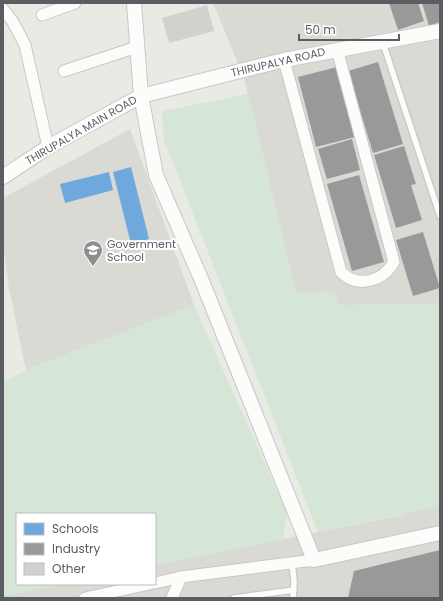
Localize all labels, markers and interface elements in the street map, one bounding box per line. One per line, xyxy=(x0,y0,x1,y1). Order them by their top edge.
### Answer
scale bar xyxy=(299,16,399,42)
text: 50 m xyxy=(305,21,336,38)
street label: THIRUPALYA ROAD xyxy=(229,43,327,81)
street label: THIRUPALYA MAIN ROAD xyxy=(22,91,140,169)
place label: Government School xyxy=(107,236,176,265)
school or university icon: Government School xyxy=(82,239,104,267)
legend xyxy=(16,513,156,585)
text: Schools xyxy=(52,520,99,537)
text: Industry xyxy=(52,540,101,557)
text: Other xyxy=(52,560,86,577)

